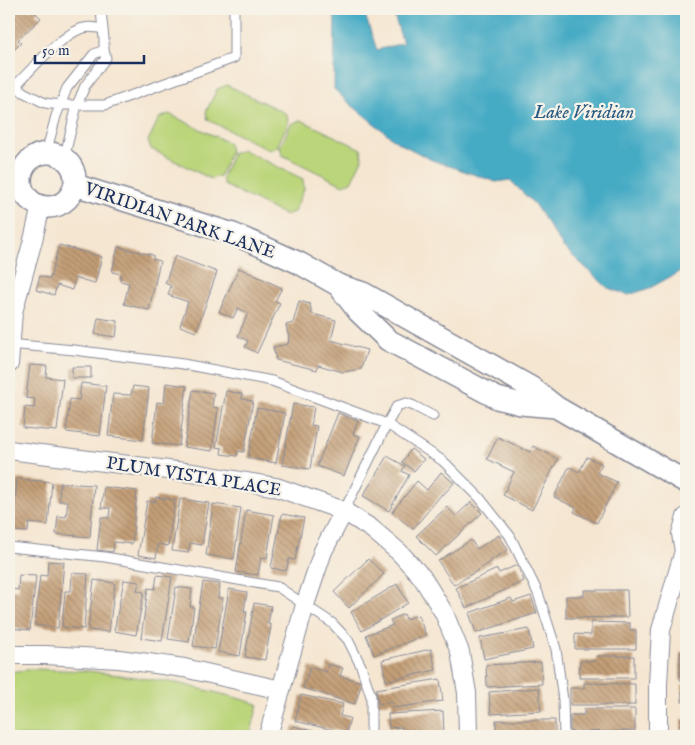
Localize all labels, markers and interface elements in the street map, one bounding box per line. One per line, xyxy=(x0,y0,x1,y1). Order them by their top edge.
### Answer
scale bar xyxy=(35,32,144,64)
text: 50 m xyxy=(42,41,70,60)
water label: Lake Viridian xyxy=(533,101,634,125)
street label: VIRIDIAN PARK LANE xyxy=(80,178,278,265)
street label: PLUM VISTA PLACE xyxy=(105,452,283,503)

